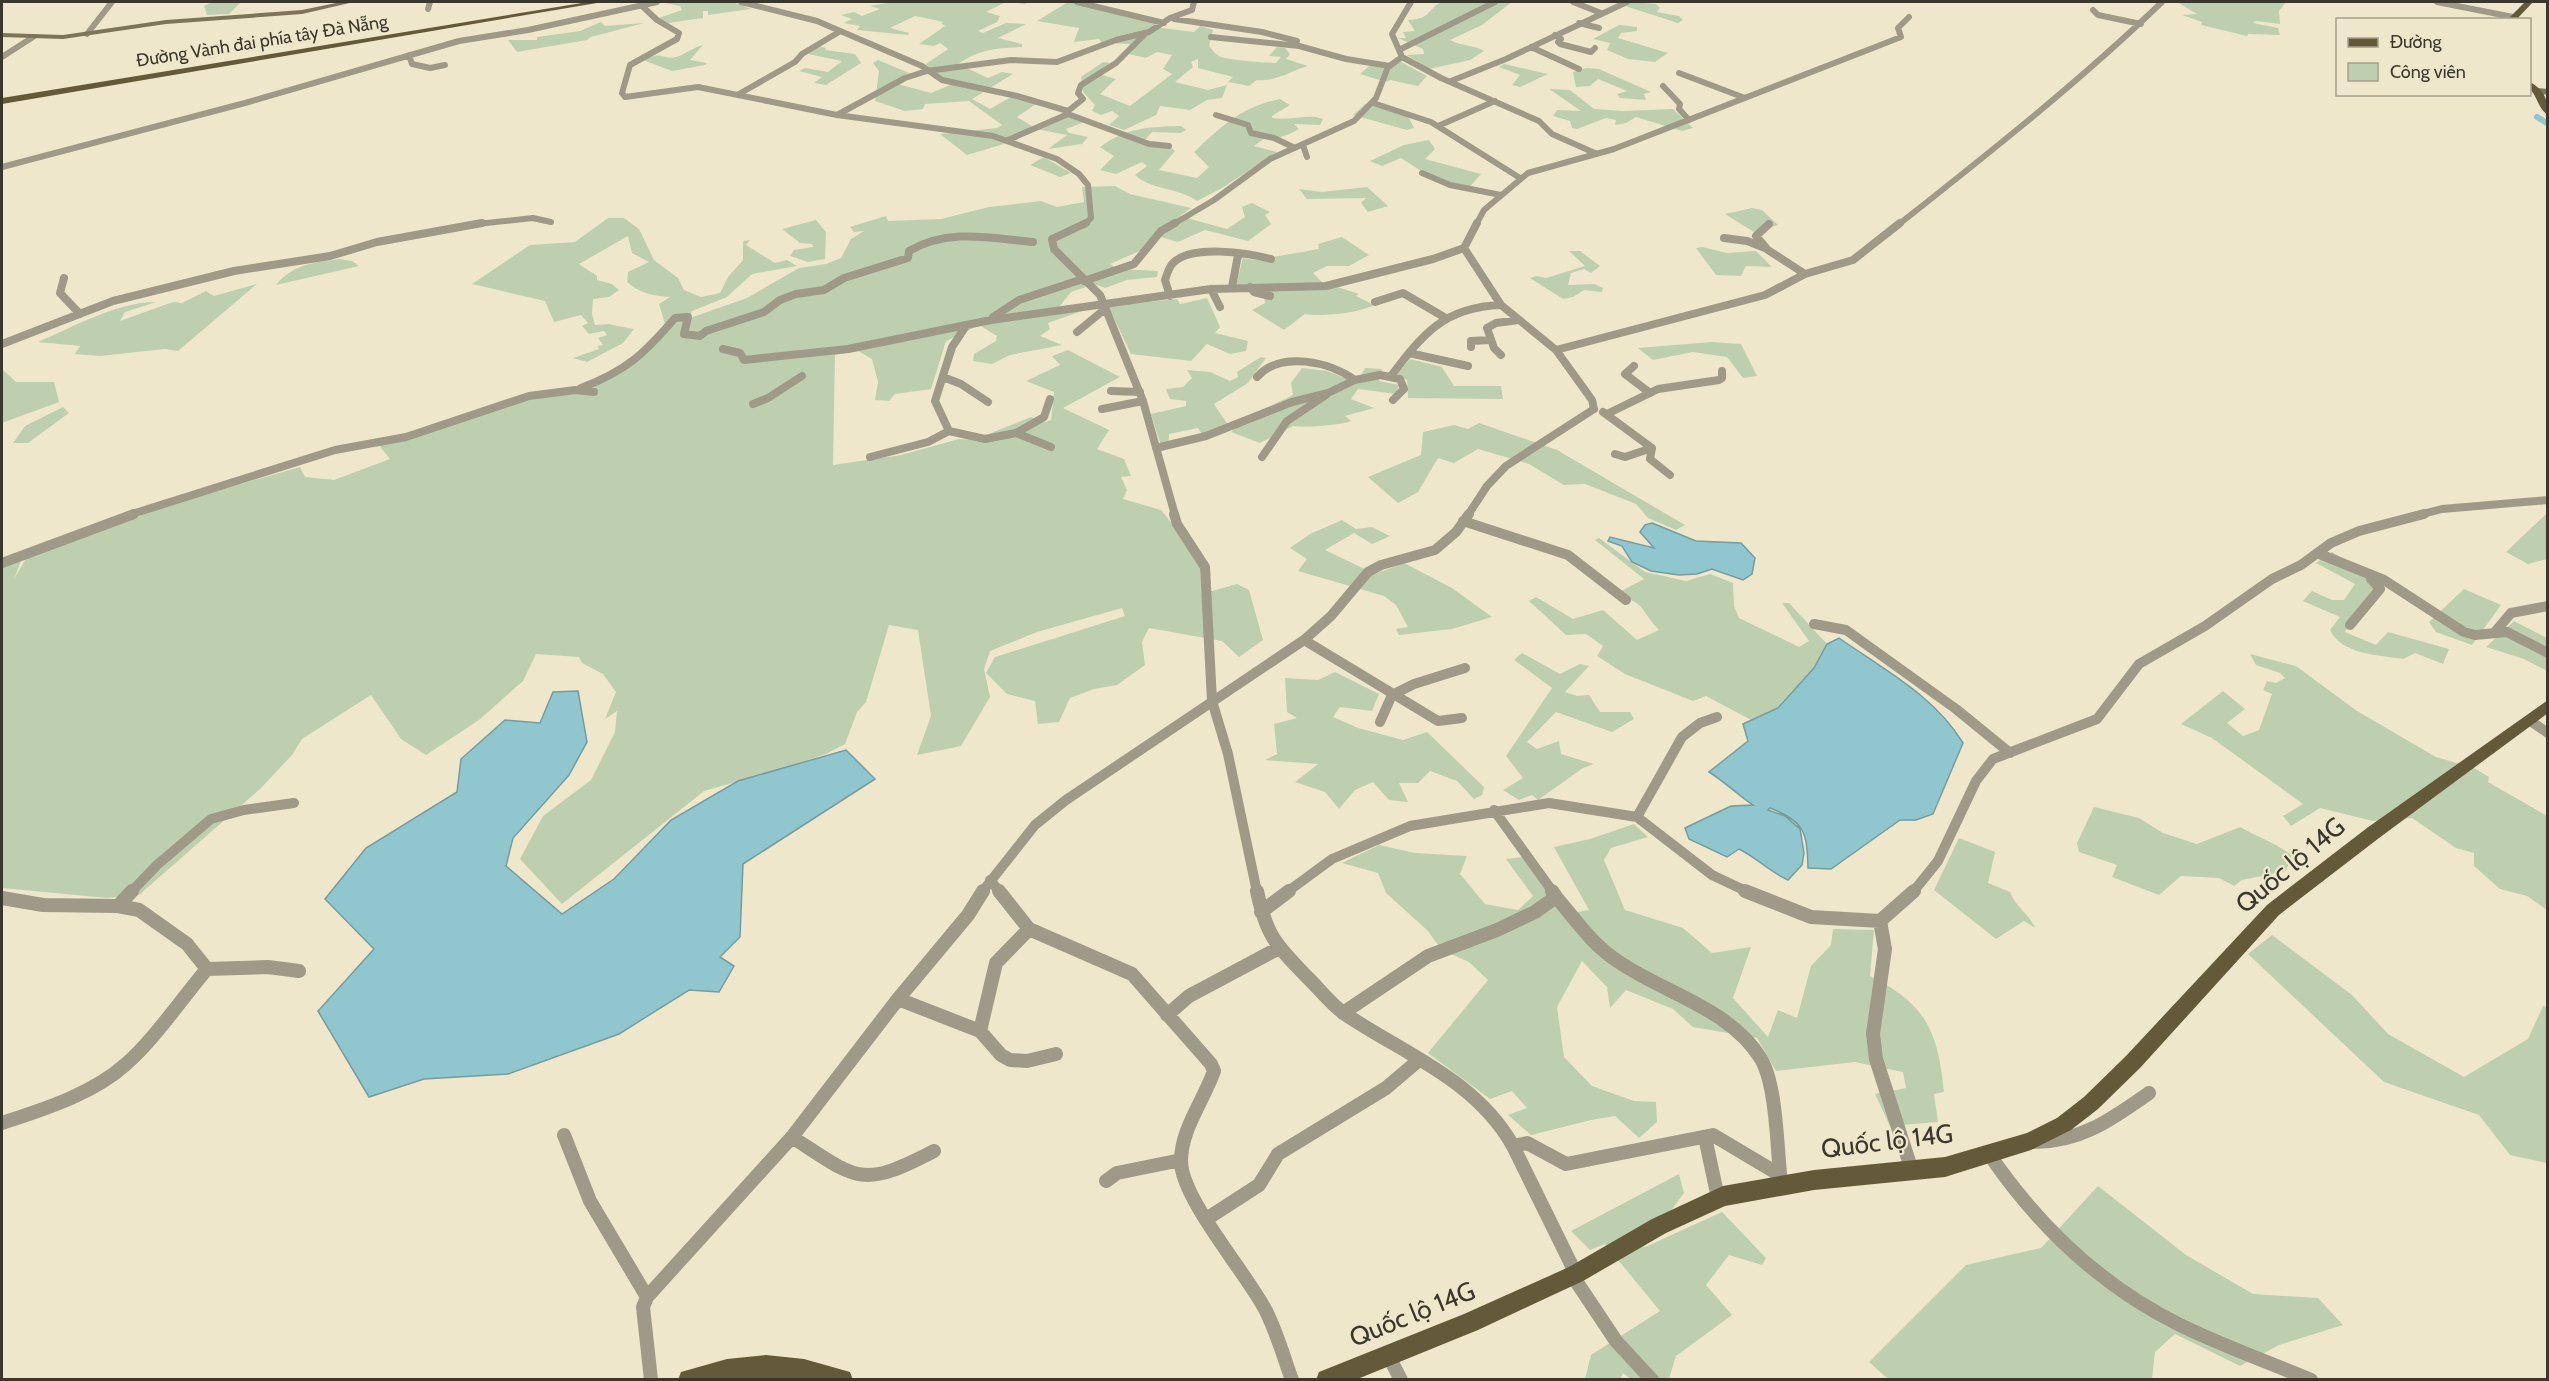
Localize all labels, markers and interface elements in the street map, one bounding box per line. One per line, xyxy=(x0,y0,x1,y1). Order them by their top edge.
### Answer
street label: Đường Vành đai phía tây Đà Nẵng xyxy=(135,10,390,72)
legend xyxy=(2336,18,2531,96)
text: Đường xyxy=(2390,31,2443,53)
text: Công viên xyxy=(2390,61,2466,83)
street label: Quốc lộ 14G xyxy=(2229,810,2351,920)
street label: Quốc lộ 14G xyxy=(1819,1117,1955,1165)
street label: Quốc lộ 14G xyxy=(1345,1274,1479,1354)

